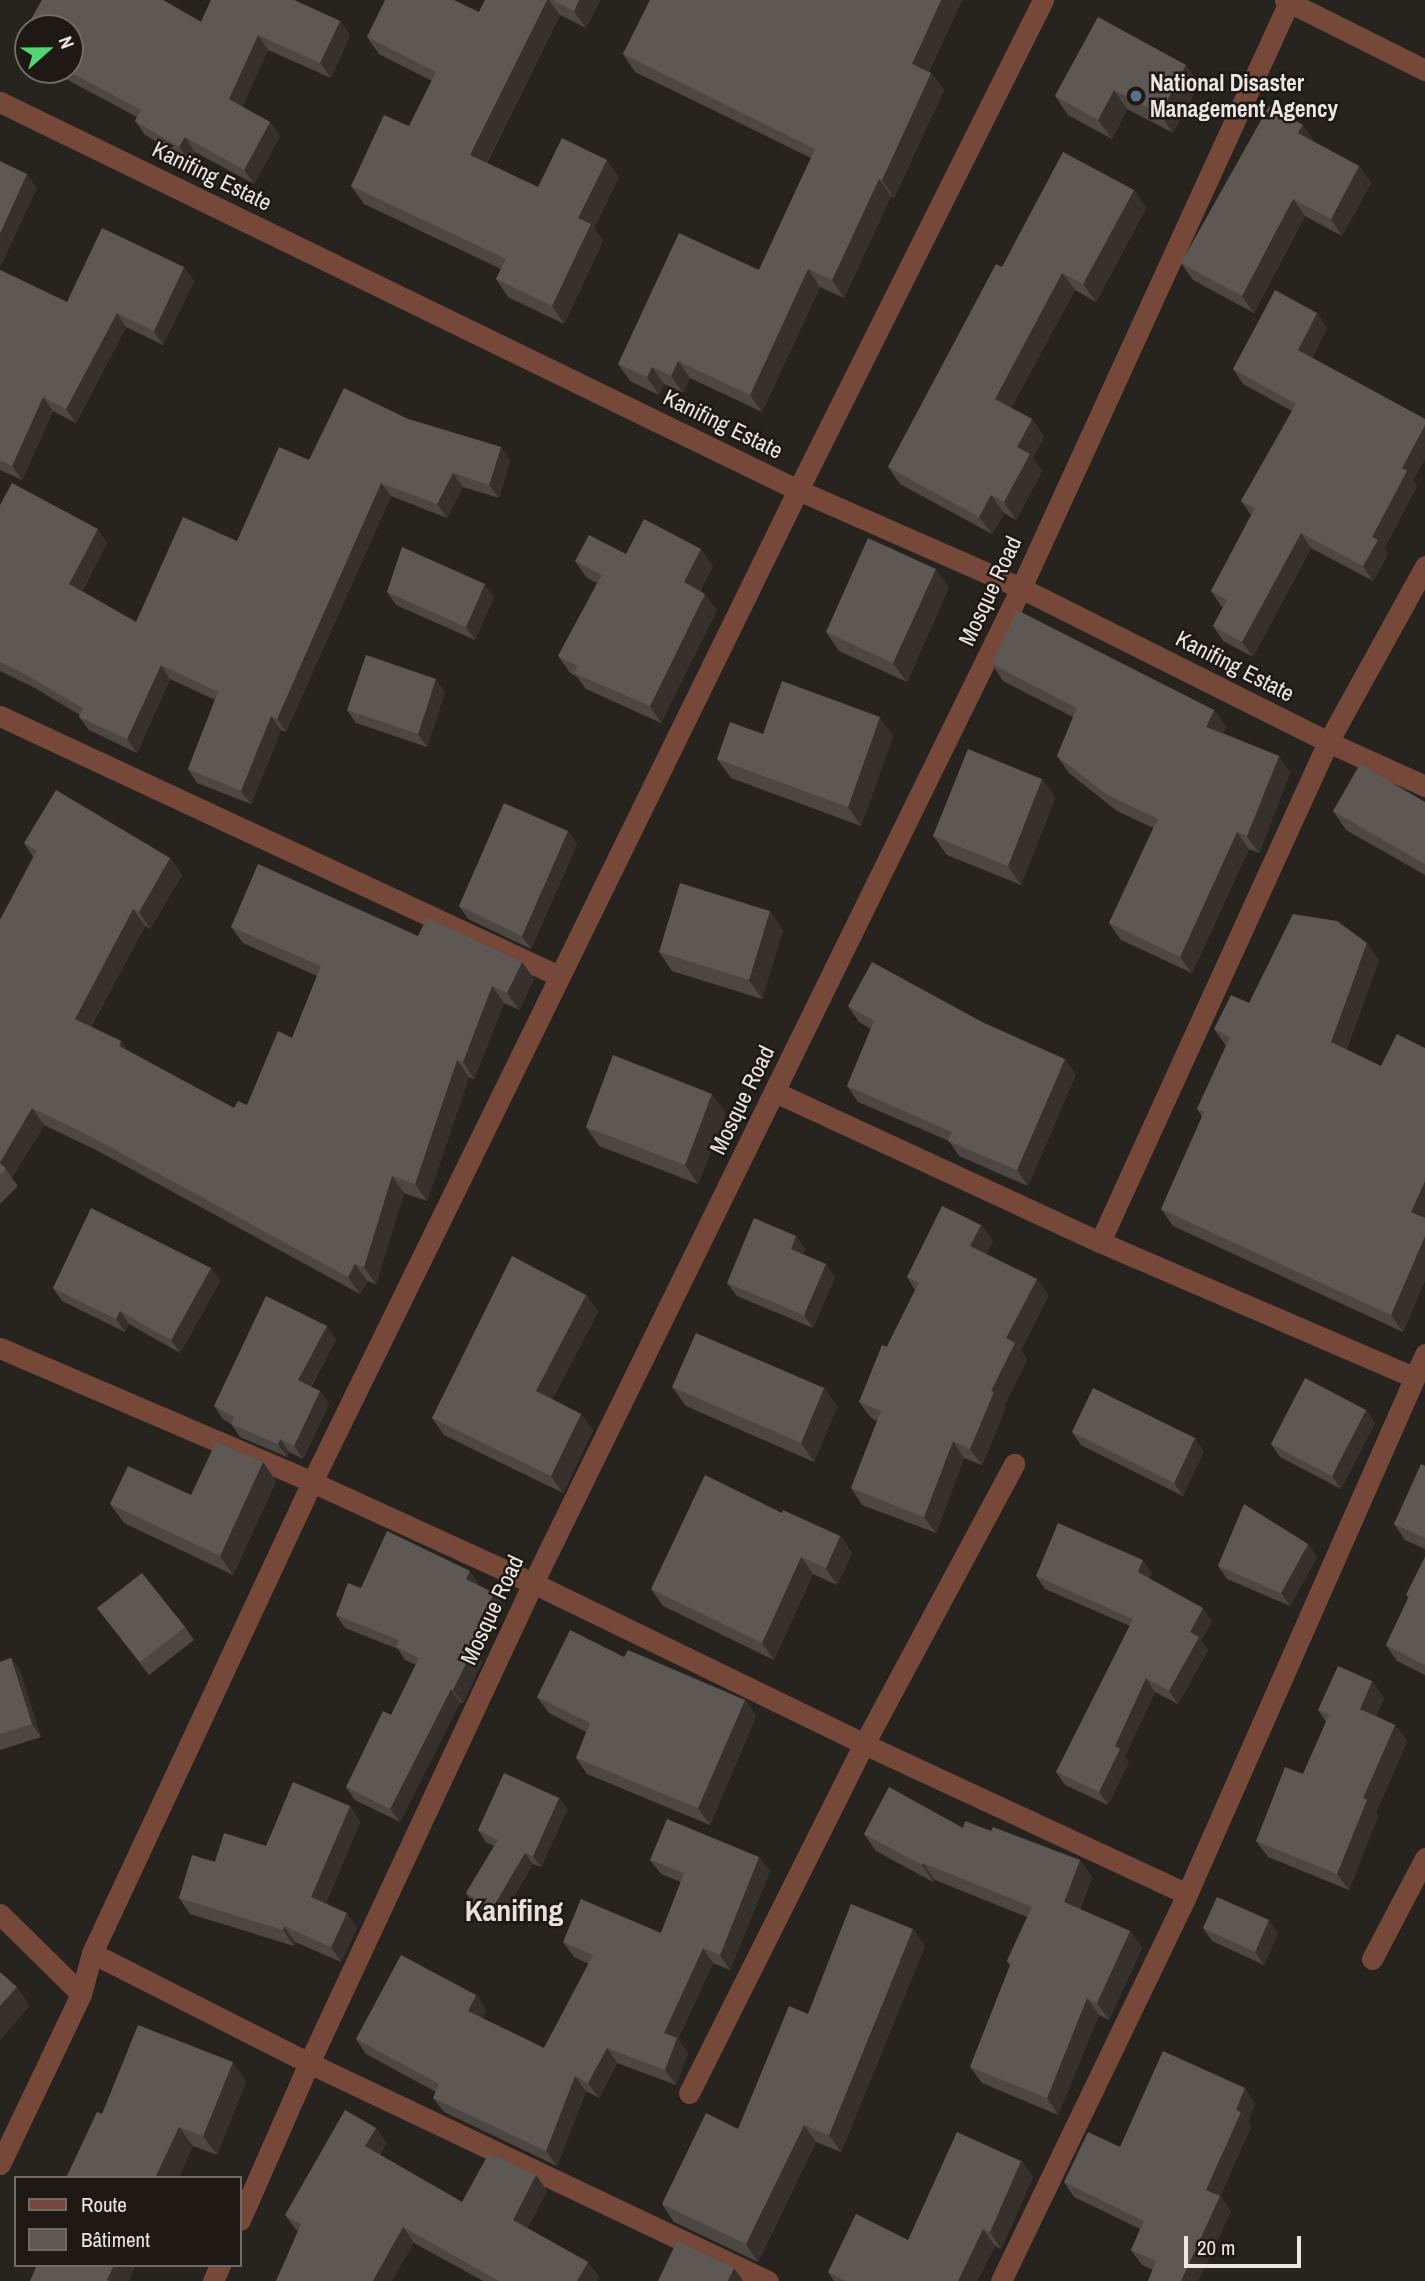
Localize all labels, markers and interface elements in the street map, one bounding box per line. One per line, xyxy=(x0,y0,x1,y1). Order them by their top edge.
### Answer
north arrow xyxy=(14,14,84,84)
text: N xyxy=(53,32,81,52)
place label: National Disaster Management Agency xyxy=(1150,69,1339,123)
marker: National Disaster Management Agency xyxy=(1128,88,1144,104)
street label: Kanifing Estate xyxy=(148,135,276,217)
street label: Kanifing Estate xyxy=(659,383,787,465)
street label: Mosque Road xyxy=(953,532,1027,650)
street label: Kanifing Estate xyxy=(1171,624,1299,708)
street label: Mosque Road xyxy=(704,1041,780,1159)
street label: Mosque Road xyxy=(455,1551,529,1669)
district label: Kanifing xyxy=(465,1892,563,1928)
legend xyxy=(14,2176,242,2267)
text: Route xyxy=(81,2190,127,2219)
scale bar xyxy=(1187,2222,1304,2266)
text: Bâtiment xyxy=(81,2225,150,2254)
text: 20 m xyxy=(1197,2233,1235,2262)

